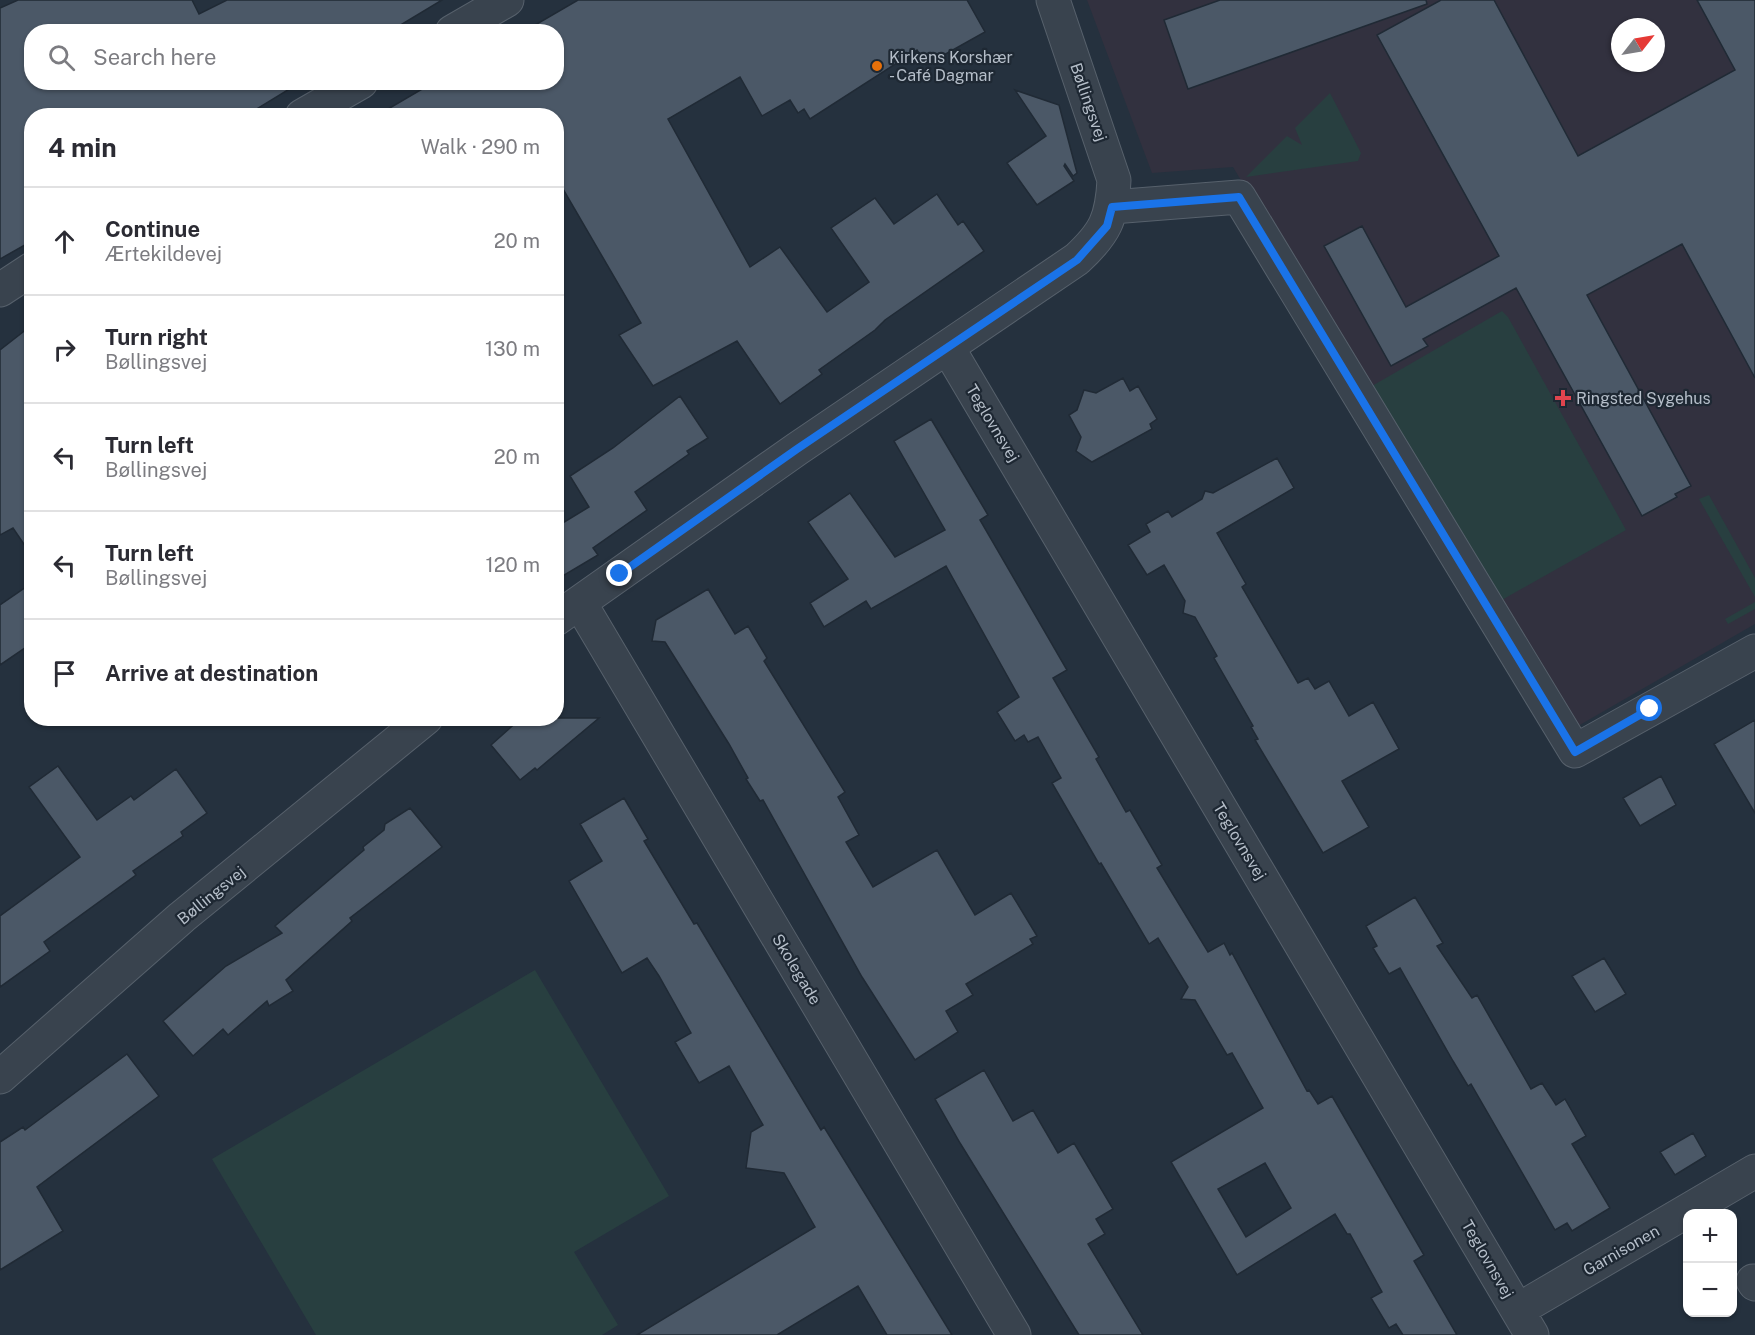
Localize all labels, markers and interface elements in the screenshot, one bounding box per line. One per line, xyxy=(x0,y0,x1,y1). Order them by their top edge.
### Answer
north arrow xyxy=(1611,18,1665,72)
search box xyxy=(24,24,564,90)
icon: search xyxy=(45,41,78,74)
text: Search here xyxy=(93,44,217,70)
place label: Kirkens Korshær - Café Dagmar xyxy=(889,48,1013,85)
marker: Kirkens Korshær - Café Dagmar xyxy=(870,59,884,73)
street label: Bøllingsvej xyxy=(1066,60,1111,144)
text: 4 min xyxy=(48,132,117,163)
text: Walk · 290 m xyxy=(421,135,540,159)
text: Continue xyxy=(105,216,200,242)
icon: ahead xyxy=(48,225,81,258)
text: 20 m xyxy=(494,229,540,253)
text: Ærtekildevej xyxy=(105,242,222,266)
text: Turn right xyxy=(105,324,208,350)
icon: right xyxy=(48,333,81,366)
text: 130 m xyxy=(485,337,540,361)
text: Bøllingsvej xyxy=(105,350,207,374)
street label: Teglovnsvej xyxy=(962,381,1023,466)
marker: Ringsted Sygehus xyxy=(1554,389,1572,407)
place label: Ringsted Sygehus xyxy=(1576,389,1711,408)
text: Turn left xyxy=(105,432,194,458)
icon: left xyxy=(48,441,81,474)
text: 20 m xyxy=(494,445,540,469)
text: Bøllingsvej xyxy=(105,458,207,482)
text: Turn left xyxy=(105,540,194,566)
icon: left xyxy=(48,549,81,582)
text: 120 m xyxy=(486,553,540,577)
route end xyxy=(606,560,632,586)
text: Bøllingsvej xyxy=(105,566,207,590)
icon: arrive xyxy=(48,657,81,690)
text: Arrive at destination xyxy=(105,660,318,686)
route start xyxy=(1636,695,1662,721)
street label: Teglovnsvej xyxy=(1209,799,1270,884)
street label: Bøllingsvej xyxy=(174,862,249,928)
street label: Skolegade xyxy=(768,930,825,1008)
map controls xyxy=(1683,1209,1737,1317)
button: + xyxy=(1683,1209,1737,1263)
street label: Teglovnsvej xyxy=(1458,1217,1518,1302)
street label: Garnisonen xyxy=(1580,1221,1663,1280)
button: − xyxy=(1683,1263,1737,1317)

